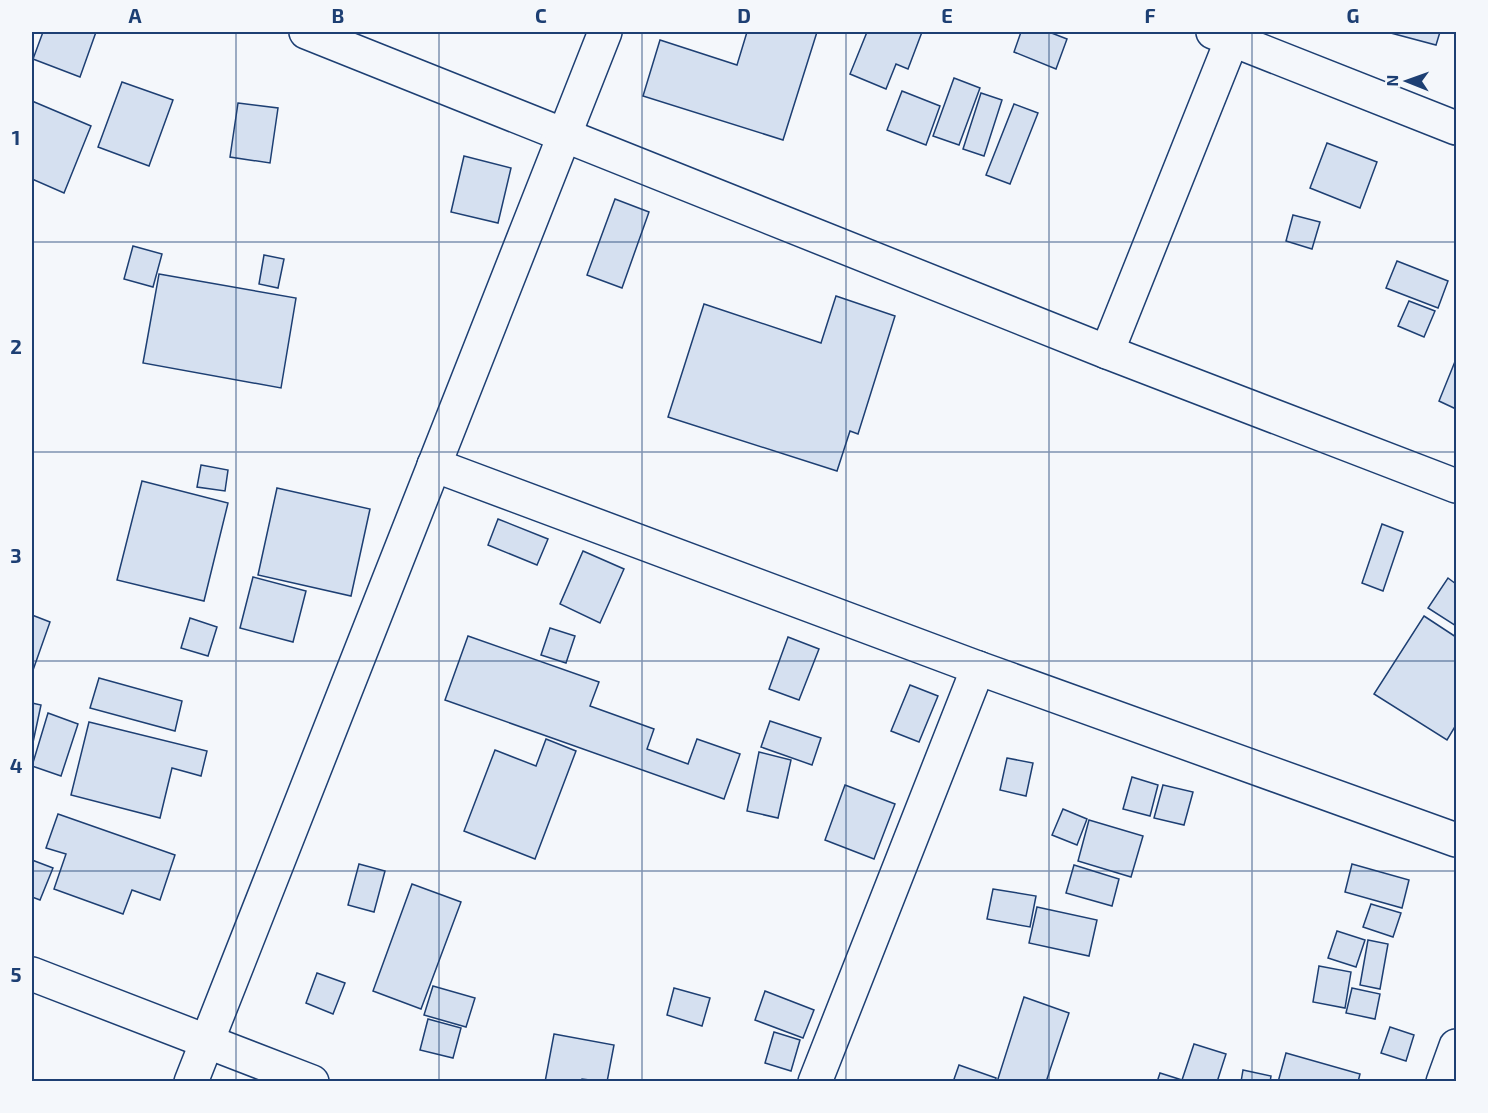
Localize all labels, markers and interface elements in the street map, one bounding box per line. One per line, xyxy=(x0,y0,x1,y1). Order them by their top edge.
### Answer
text: A xyxy=(128,3,142,27)
text: B xyxy=(332,3,344,27)
text: C xyxy=(535,3,547,27)
text: D xyxy=(737,3,751,27)
text: E xyxy=(941,3,953,27)
text: F xyxy=(1144,3,1156,27)
text: G xyxy=(1347,3,1359,27)
north arrow xyxy=(1377,51,1437,111)
text: N xyxy=(1382,75,1401,87)
text: 1 xyxy=(12,125,20,149)
text: 2 xyxy=(10,334,22,358)
text: 3 xyxy=(10,543,22,567)
text: 4 xyxy=(10,753,23,777)
text: 5 xyxy=(10,962,22,986)

